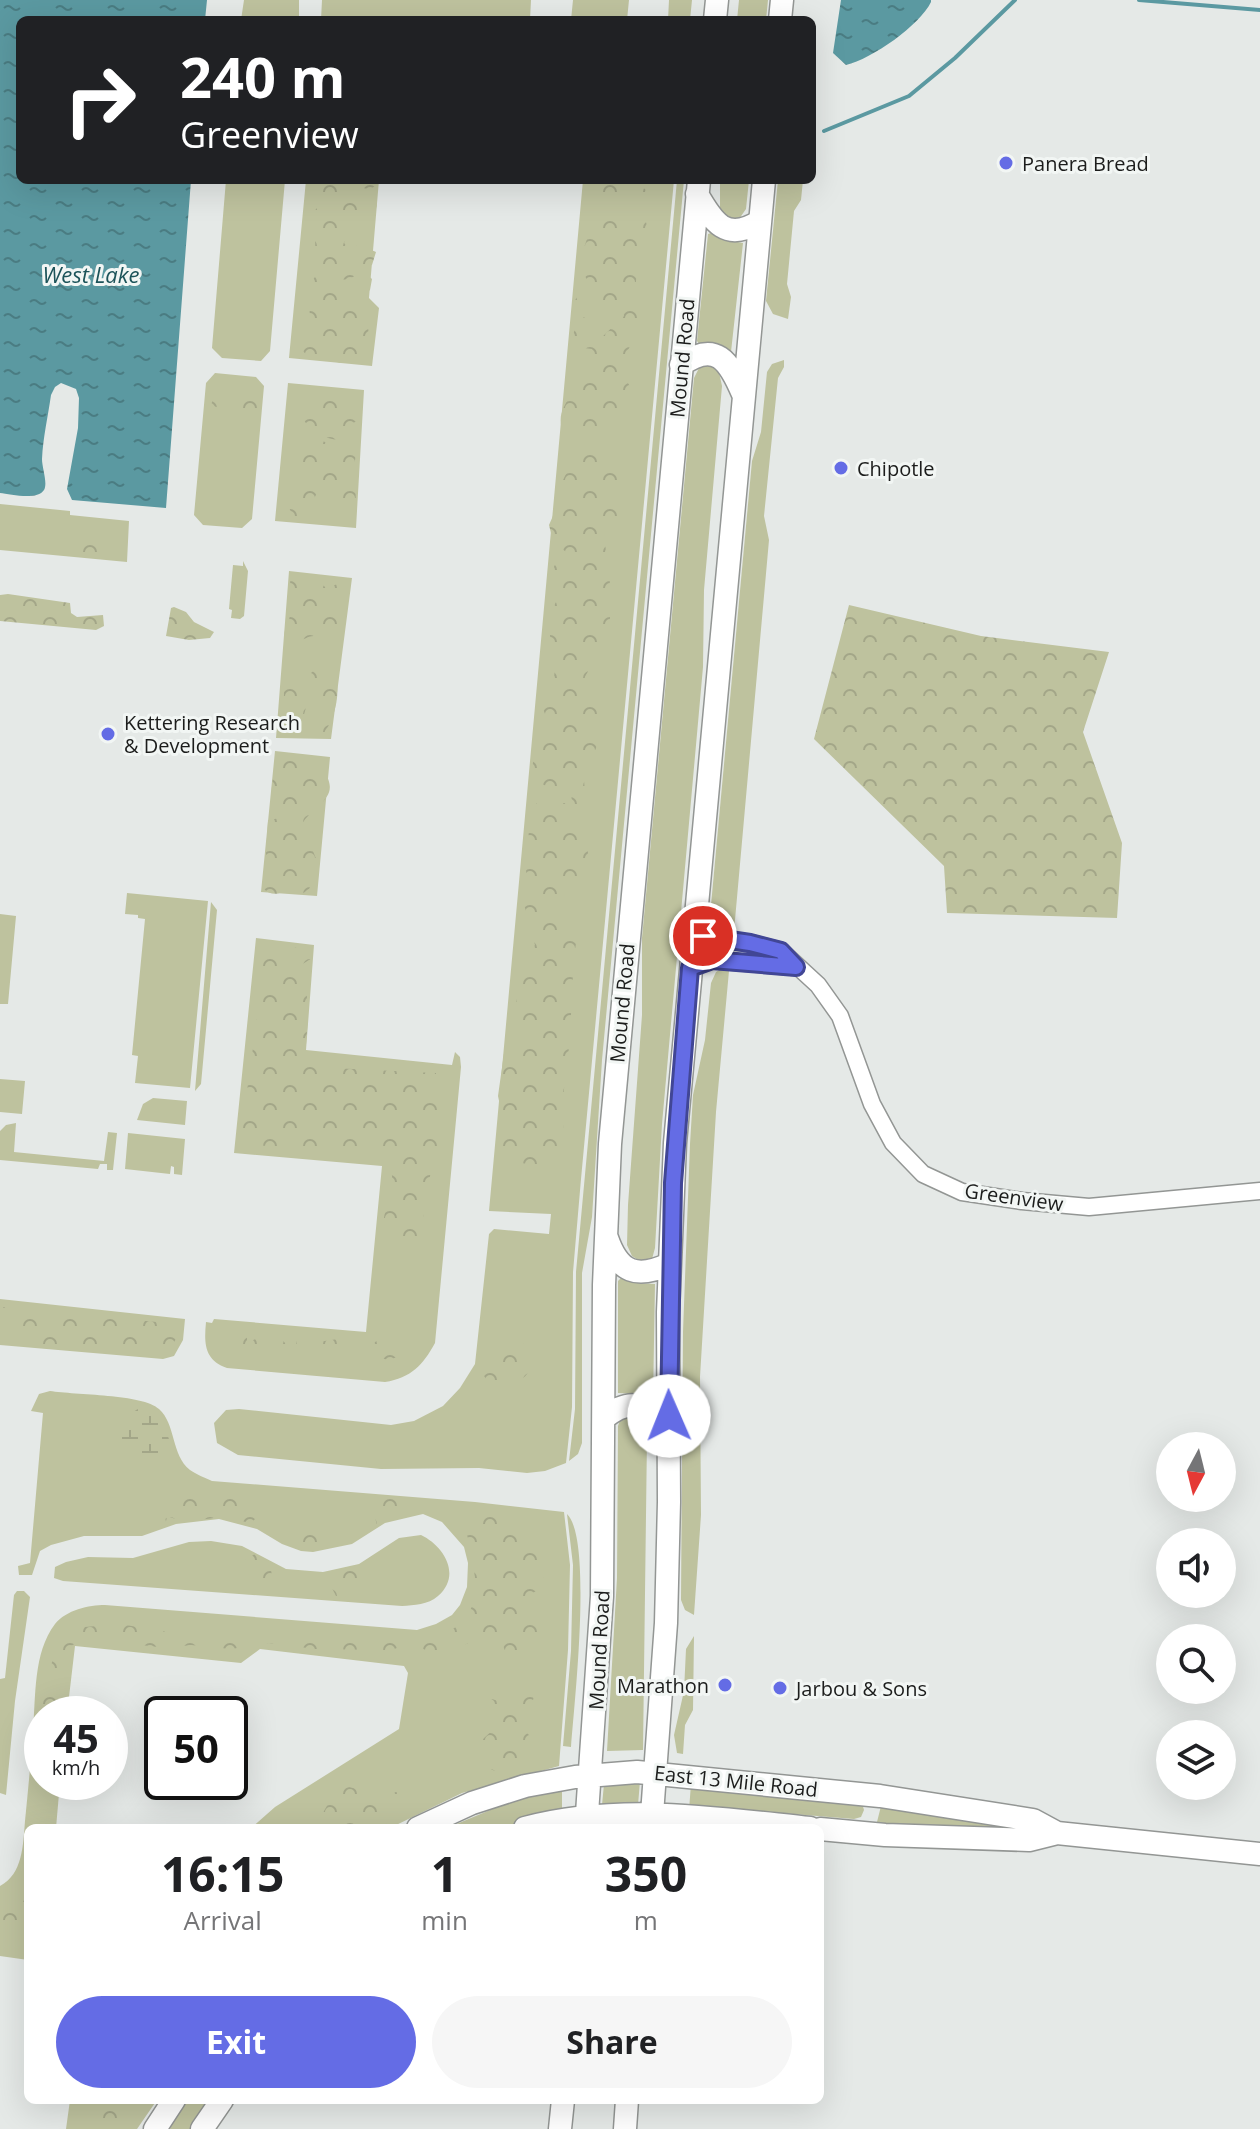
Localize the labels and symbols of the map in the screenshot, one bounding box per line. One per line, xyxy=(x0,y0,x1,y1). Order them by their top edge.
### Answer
place label: Panera Bread xyxy=(1022,150,1149,177)
marker: Panera Bread xyxy=(997,154,1015,172)
water label: West Lake xyxy=(43,259,139,289)
street label: Mound Road xyxy=(663,297,701,419)
place label: Chipotle xyxy=(857,455,935,482)
marker: Chipotle xyxy=(832,459,850,477)
place label: Kettering Research & Development xyxy=(124,709,300,759)
marker: Kettering Research & Development xyxy=(99,725,117,743)
pin xyxy=(669,902,737,970)
street label: Mound Road xyxy=(603,942,641,1064)
street label: Greenview xyxy=(963,1177,1065,1217)
position arrow xyxy=(627,1374,711,1458)
north arrow xyxy=(1156,1432,1236,1512)
street label: Mound Road xyxy=(582,1590,616,1710)
place label: Marathon xyxy=(617,1672,709,1699)
place label: Jarbou & Sons xyxy=(794,1675,927,1702)
marker: Marathon xyxy=(716,1676,734,1694)
marker: Jarbou & Sons xyxy=(771,1679,789,1697)
speed limit sign: 50 xyxy=(144,1696,248,1800)
street label: East 13 Mile Road xyxy=(653,1759,819,1803)

